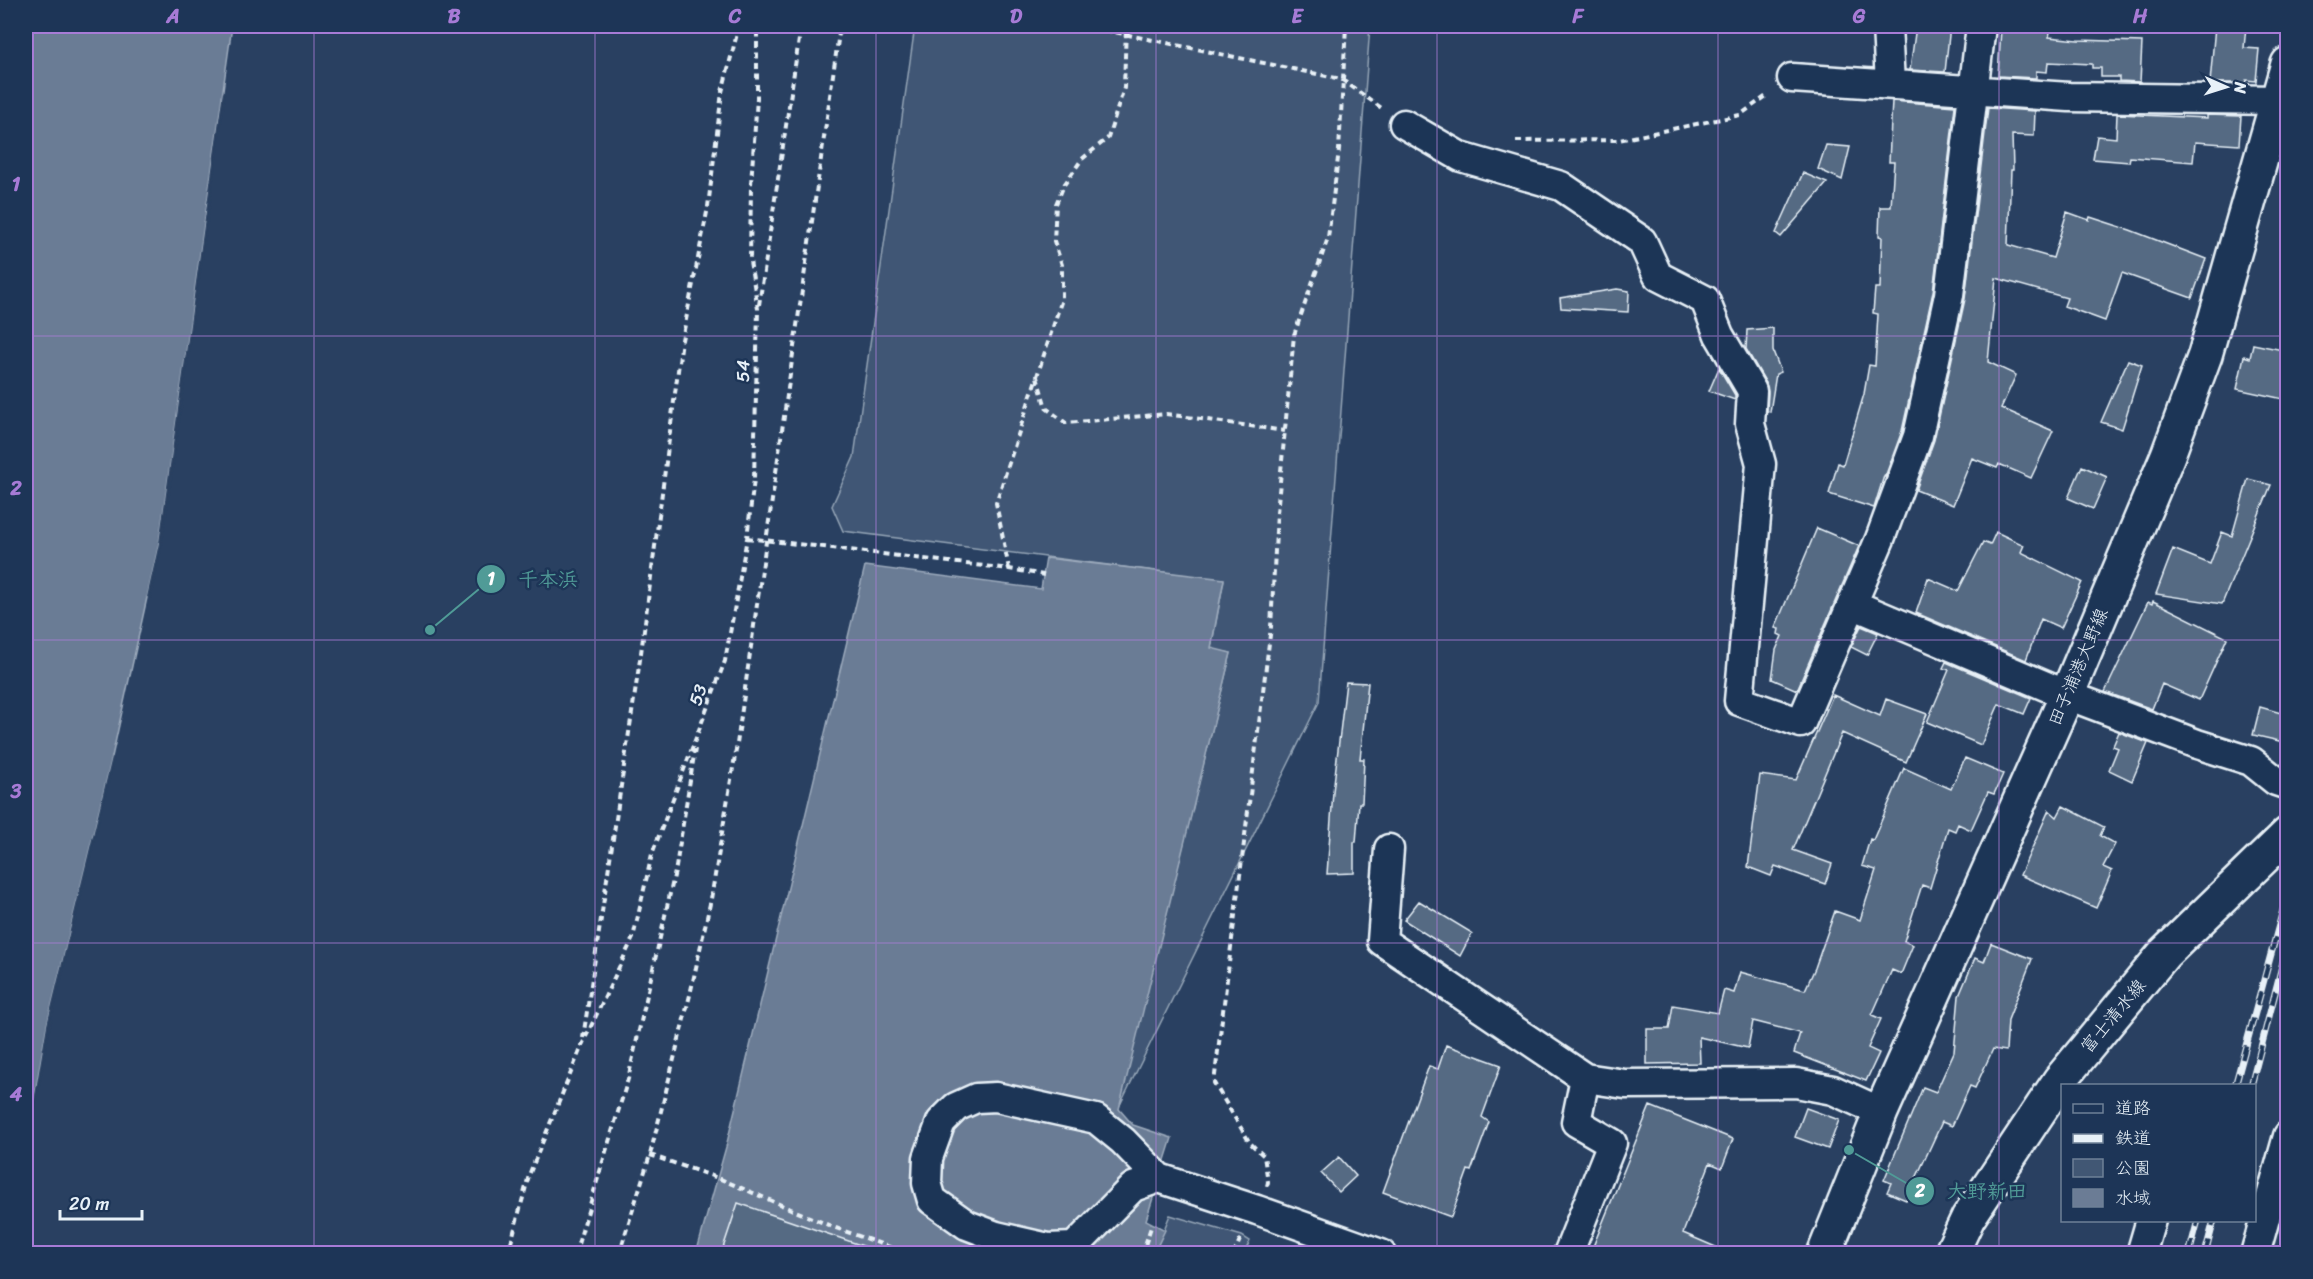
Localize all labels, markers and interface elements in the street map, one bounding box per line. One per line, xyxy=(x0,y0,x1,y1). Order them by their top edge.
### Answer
text: A xyxy=(165,0,180,34)
text: B xyxy=(448,0,461,34)
text: C xyxy=(728,0,742,34)
text: D xyxy=(1010,0,1023,34)
text: E xyxy=(1291,0,1304,34)
text: F xyxy=(1572,0,1585,34)
text: G xyxy=(1852,0,1866,34)
text: H xyxy=(2132,0,2148,34)
north arrow xyxy=(2196,57,2256,117)
text: N xyxy=(2226,80,2255,95)
text: 1 xyxy=(12,167,21,202)
street label: 54 xyxy=(727,360,759,382)
text: 2 xyxy=(9,471,22,506)
callout: 千本浜 xyxy=(476,560,590,598)
text: 千本浜 xyxy=(518,562,578,597)
text: 1 xyxy=(487,563,495,595)
street label: 田子浦港大野線 xyxy=(2039,603,2117,731)
street label: 53 xyxy=(679,680,717,710)
text: 3 xyxy=(10,774,22,809)
street label: 富士清水線 xyxy=(2072,971,2154,1061)
text: 4 xyxy=(9,1077,23,1112)
legend xyxy=(2061,1084,2256,1222)
text: 道路 xyxy=(2115,1092,2151,1124)
text: 鉄道 xyxy=(2115,1122,2151,1154)
text: 公園 xyxy=(2115,1152,2151,1184)
callout: 大野新田 xyxy=(1905,1172,2039,1210)
text: 大野新田 xyxy=(1947,1174,2027,1209)
text: 2 xyxy=(1914,1175,1926,1207)
text: 水域 xyxy=(2115,1182,2151,1214)
scale bar xyxy=(60,1183,142,1221)
text: 20 m xyxy=(69,1188,109,1220)

